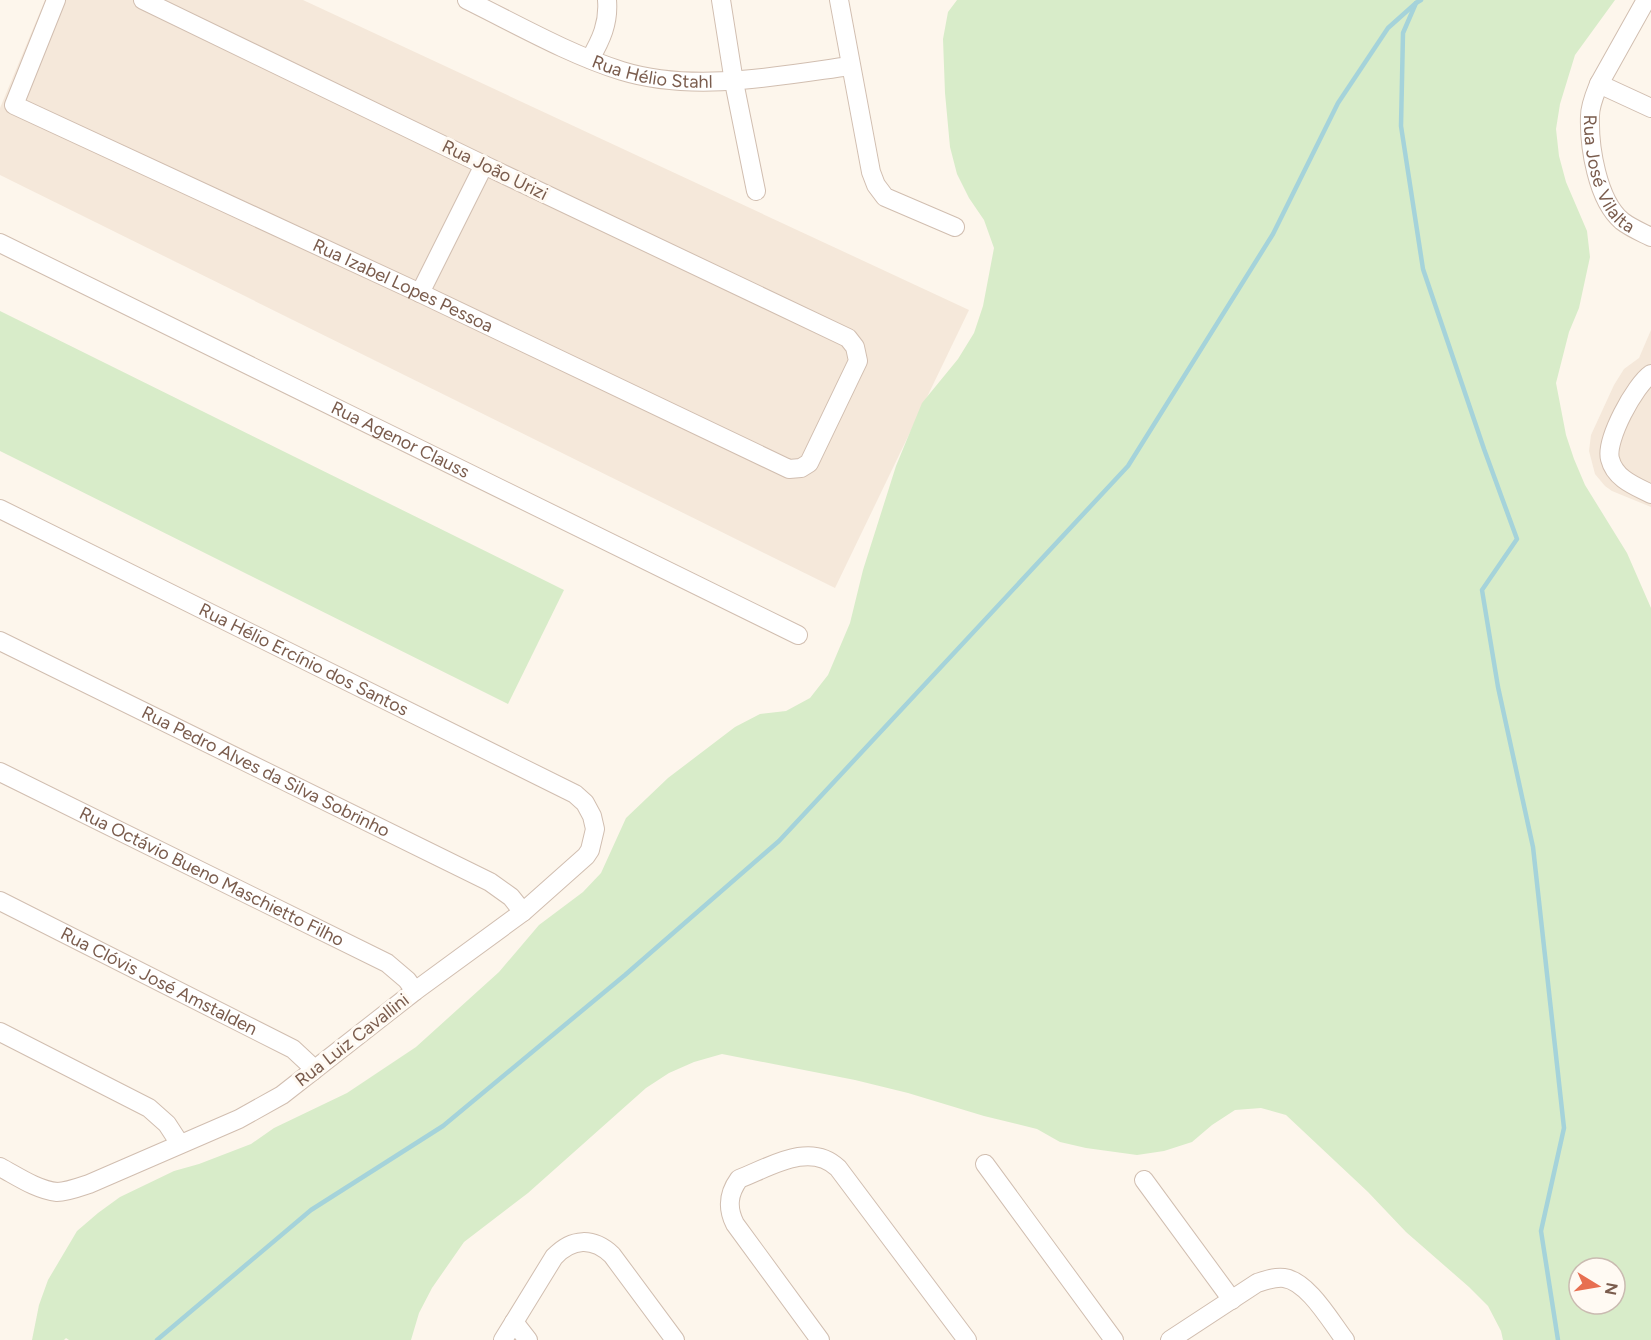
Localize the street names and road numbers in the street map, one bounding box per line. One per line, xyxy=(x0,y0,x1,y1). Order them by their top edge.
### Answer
street label: Rua Hélio Stahl xyxy=(589,50,713,93)
street label: Rua José Vilalta xyxy=(1579,114,1639,238)
street label: Rua João Urizi xyxy=(439,135,551,205)
street label: Rua Izabel Lopes Pessoa xyxy=(310,234,497,337)
street label: Rua Agenor Clauss xyxy=(327,396,473,483)
street label: Rua Hélio Ercínio dos Santos xyxy=(195,598,412,721)
street label: Rua Pedro Alves da Silva Sobrinho xyxy=(138,701,393,842)
street label: Rua Octávio Bueno Maschietto Filho xyxy=(76,802,348,951)
street label: Rua Clóvis José Amstalden xyxy=(57,922,261,1040)
street label: Rua Luiz Cavallini xyxy=(291,989,413,1091)

